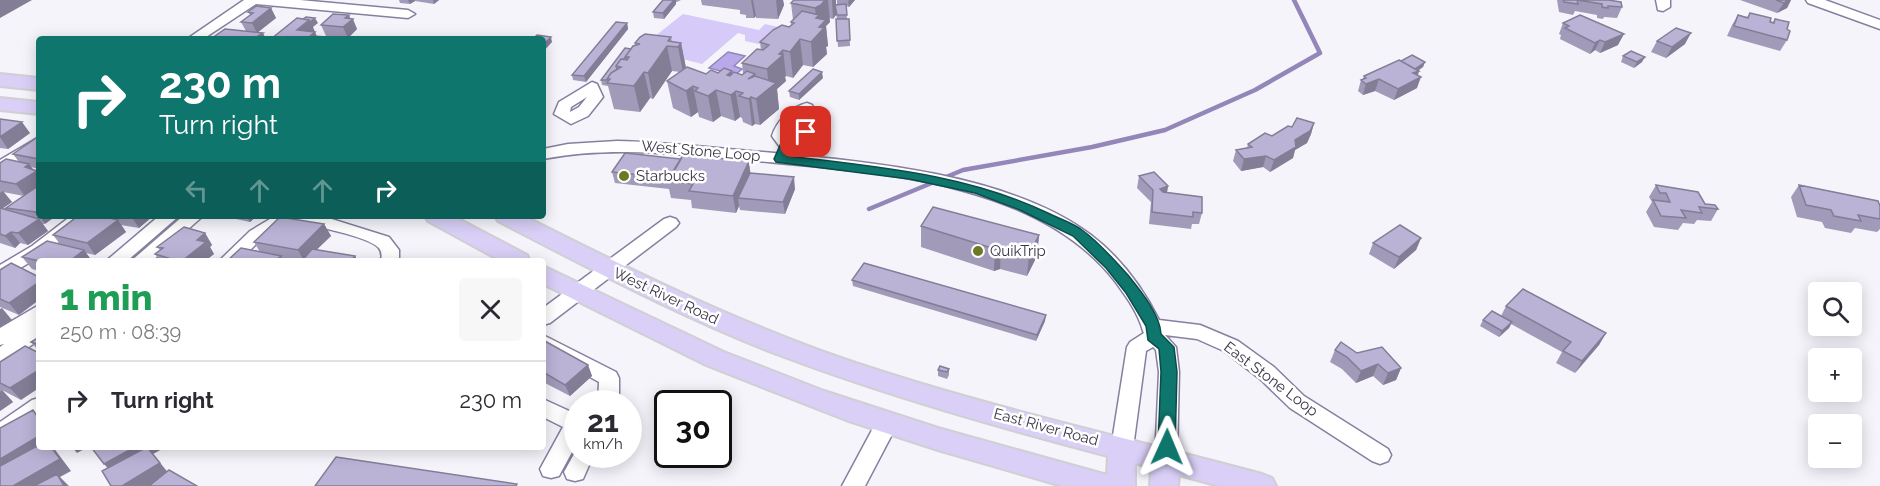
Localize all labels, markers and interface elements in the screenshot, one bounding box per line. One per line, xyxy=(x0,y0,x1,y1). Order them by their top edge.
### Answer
text: 230 m xyxy=(159,59,281,108)
icon: right xyxy=(60,60,138,138)
pin xyxy=(780,106,831,157)
text: Turn right xyxy=(159,109,278,140)
icon: arrive xyxy=(789,115,822,148)
street label: West Stone Loop xyxy=(641,137,761,165)
place label: Starbucks xyxy=(636,167,705,185)
marker: Starbucks xyxy=(617,169,631,183)
icon: left xyxy=(180,174,213,207)
icon: ahead xyxy=(243,174,276,207)
icon: ahead xyxy=(306,174,339,207)
icon: right xyxy=(369,174,402,207)
place label: QuikTrip xyxy=(990,242,1046,260)
marker: QuikTrip xyxy=(971,244,985,258)
street label: West River Road xyxy=(611,264,721,328)
text: 1 min xyxy=(60,276,152,318)
button: close xyxy=(459,278,522,341)
map controls xyxy=(1808,282,1862,468)
button: search xyxy=(1808,282,1862,336)
text: 250 m · 08:39 xyxy=(60,320,181,344)
street label: East Stone Loop xyxy=(1220,338,1322,420)
button: + xyxy=(1808,348,1862,402)
icon: right xyxy=(60,384,93,417)
text: Turn right xyxy=(111,387,214,413)
text: 230 m xyxy=(459,387,522,413)
speed limit sign: 30 xyxy=(654,390,732,468)
text: 21 xyxy=(587,404,619,439)
street label: East River Road xyxy=(992,404,1100,450)
button: − xyxy=(1808,414,1862,468)
position arrow xyxy=(1135,415,1199,479)
text: km/h xyxy=(583,435,623,453)

